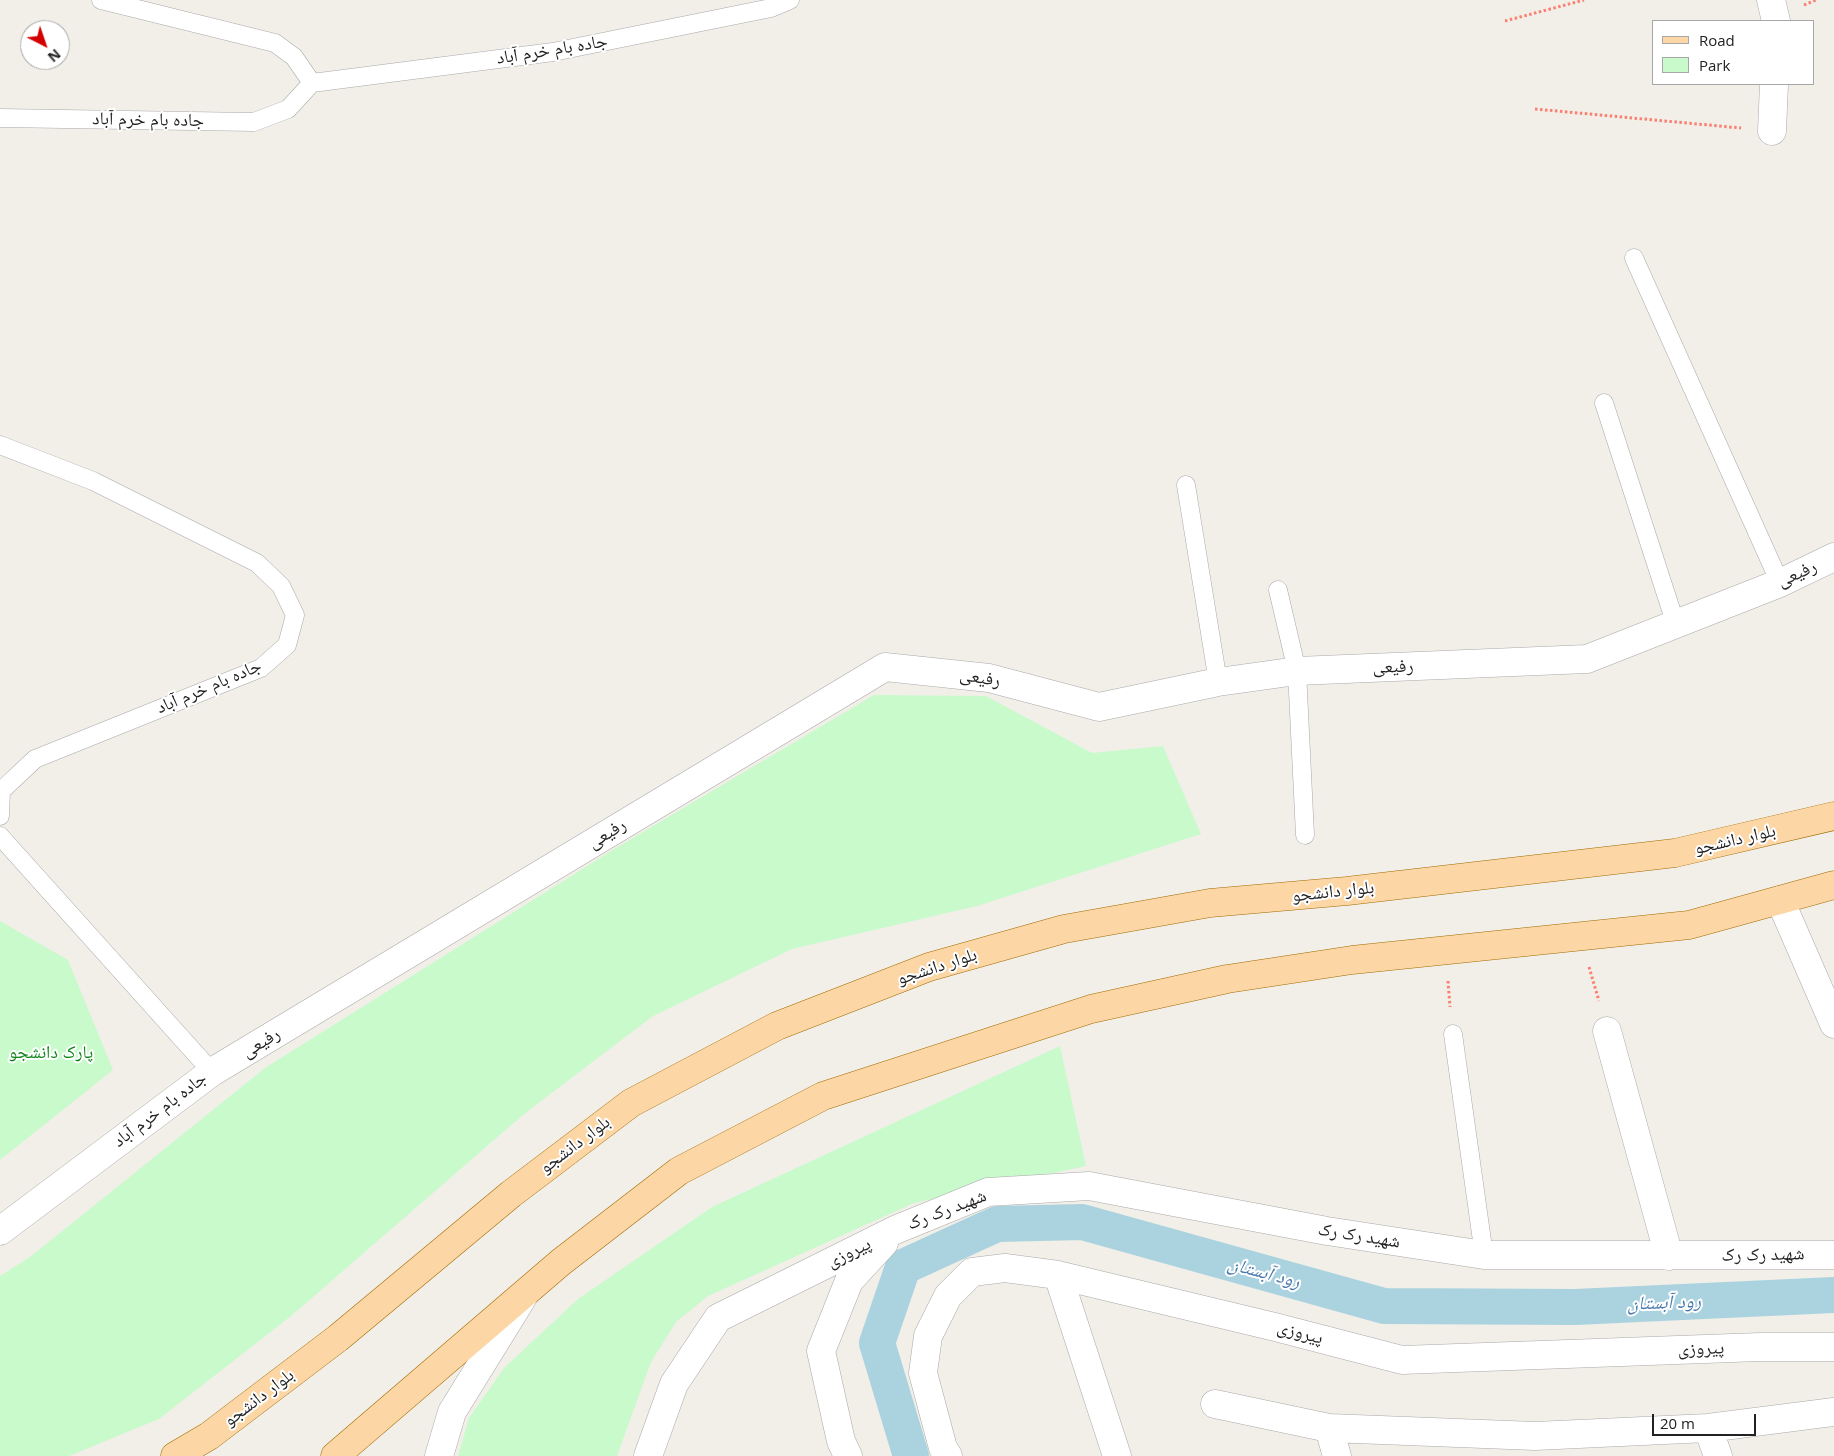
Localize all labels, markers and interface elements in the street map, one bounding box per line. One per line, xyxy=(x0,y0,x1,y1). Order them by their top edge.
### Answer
north arrow xyxy=(20,20,70,70)
legend xyxy=(1652,20,1814,85)
text: Road xyxy=(1699,30,1735,50)
street label: جاده بام خرم آباد xyxy=(495,31,609,69)
text: N xyxy=(44,45,65,67)
text: Park xyxy=(1699,55,1730,75)
street label: جاده بام خرم آباد xyxy=(92,108,204,132)
street label: رفیعی xyxy=(1774,556,1820,592)
street label: جاده بام خرم آباد xyxy=(153,655,265,719)
street label: رفیعی xyxy=(1372,655,1414,679)
street label: رفیعی xyxy=(958,664,1002,692)
street label: رفیعی xyxy=(584,814,630,854)
street label: بلوار دانشجو xyxy=(1692,820,1778,860)
street label: بلوار دانشجو xyxy=(1291,877,1375,907)
street label: بلوار دانشجو xyxy=(894,944,980,990)
street label: رفیعی xyxy=(238,1023,284,1063)
park label: پارک دانشجو xyxy=(9,1042,93,1064)
street label: جاده بام خرم آباد xyxy=(109,1068,211,1152)
street label: بلوار دانشجو xyxy=(535,1111,615,1179)
street label: شهید رک رک xyxy=(904,1185,990,1235)
street label: شهید رک رک xyxy=(1316,1219,1402,1253)
street label: پیروزی xyxy=(823,1233,875,1273)
street label: شهید رک رک xyxy=(1721,1243,1805,1267)
water label: رود آبستان xyxy=(1225,1252,1303,1294)
water label: رود آبستان xyxy=(1627,1290,1701,1316)
street label: پیروزی xyxy=(1275,1317,1325,1349)
street label: پیروزی xyxy=(1677,1337,1725,1361)
street label: بلوار دانشجو xyxy=(219,1364,299,1432)
scale bar xyxy=(1654,1404,1758,1436)
text: 20 m xyxy=(1660,1413,1695,1433)

